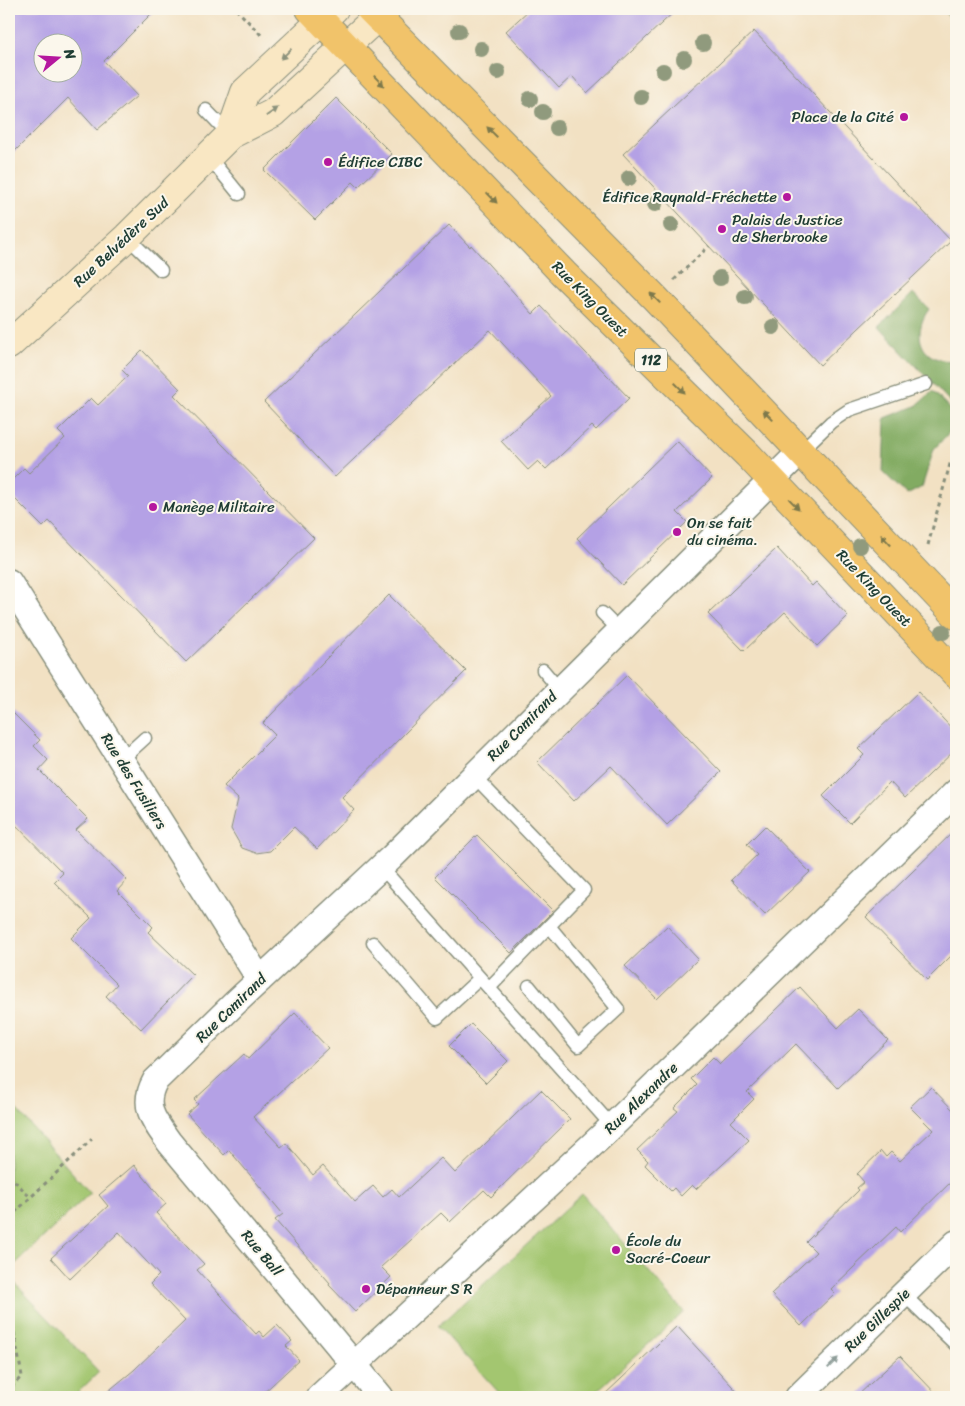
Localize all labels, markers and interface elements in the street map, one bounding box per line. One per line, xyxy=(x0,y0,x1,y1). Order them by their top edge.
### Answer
north arrow xyxy=(32,32,82,82)
text: N xyxy=(56,45,83,63)
one-way arrow xyxy=(280,48,292,60)
one-way arrow xyxy=(373,75,385,87)
place label: Place de la Cité xyxy=(791,104,894,130)
one-way arrow xyxy=(265,107,279,117)
marker: Place de la Cité xyxy=(898,111,910,123)
one-way arrow xyxy=(486,126,498,138)
place label: Édifice CIBC xyxy=(338,149,422,175)
marker: Édifice CIBC xyxy=(322,156,334,168)
place label: Édifice Raynald-Fréchette xyxy=(602,184,777,210)
street label: Rue Belvédère Sud xyxy=(67,190,176,294)
marker: Édifice Raynald-Fréchette xyxy=(781,191,793,203)
one-way arrow xyxy=(486,192,498,204)
place label: Palais de Justice de Sherbrooke xyxy=(732,207,843,250)
marker: Palais de Justice de Sherbrooke xyxy=(716,223,728,235)
street label: Rue King Ouest xyxy=(546,255,635,344)
one-way arrow xyxy=(649,292,661,304)
road number: 112 xyxy=(635,348,667,372)
one-way arrow xyxy=(674,382,686,394)
one-way arrow xyxy=(762,409,774,421)
place label: Manège Militaire xyxy=(163,494,275,520)
one-way arrow xyxy=(788,498,800,510)
marker: Manège Militaire xyxy=(147,501,159,513)
place label: On se fait du cinéma. xyxy=(687,510,758,553)
marker: On se fait du cinéma. xyxy=(671,526,683,538)
one-way arrow xyxy=(880,534,892,546)
street label: Rue King Ouest xyxy=(830,543,918,633)
street label: Rue Camirand xyxy=(481,684,564,767)
street label: Rue des Fusiliers xyxy=(94,728,175,835)
street label: Rue Camirand xyxy=(189,966,274,1049)
street label: Rue Alexandre xyxy=(598,1055,684,1140)
street label: Rue Ball xyxy=(235,1224,290,1283)
place label: École du Sacré-Coeur xyxy=(626,1228,711,1271)
marker: École du Sacré-Coeur xyxy=(610,1244,622,1256)
place label: Dépanneur S R xyxy=(376,1276,473,1302)
street label: Rue Gillespie xyxy=(838,1281,916,1359)
marker: Dépanneur S R xyxy=(360,1283,372,1295)
one-way arrow xyxy=(827,1357,839,1369)

